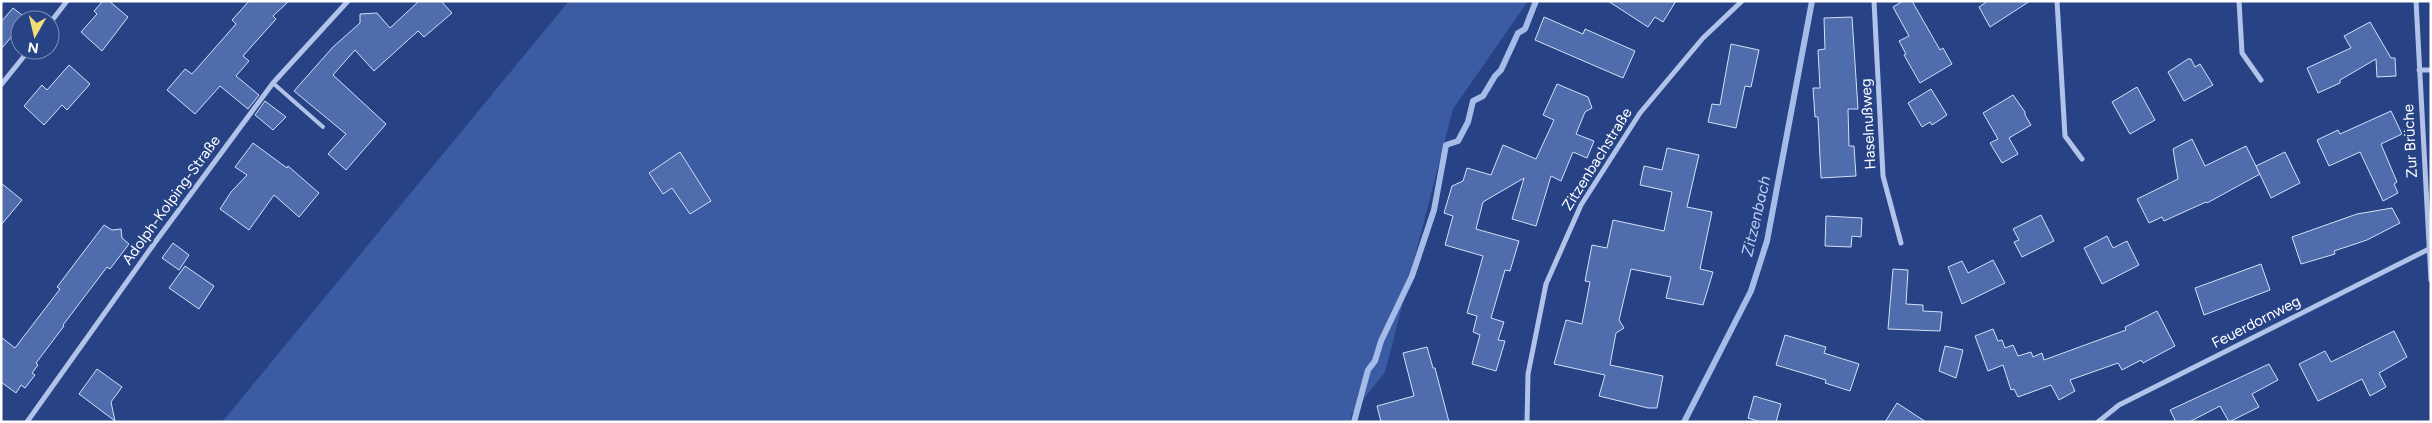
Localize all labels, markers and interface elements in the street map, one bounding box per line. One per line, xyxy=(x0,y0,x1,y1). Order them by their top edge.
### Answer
north arrow xyxy=(10,10,60,60)
text: N xyxy=(27,38,40,57)
street label: Haselnußweg xyxy=(1857,78,1879,170)
street label: Zitzenbachstraße xyxy=(1558,104,1636,214)
street label: Zur Brüche xyxy=(2399,104,2421,178)
street label: Adolph-Kolping-Straße xyxy=(118,132,224,268)
water label: Zitzenbach xyxy=(1738,174,1775,258)
street label: Feuerdornweg xyxy=(2209,292,2303,352)

